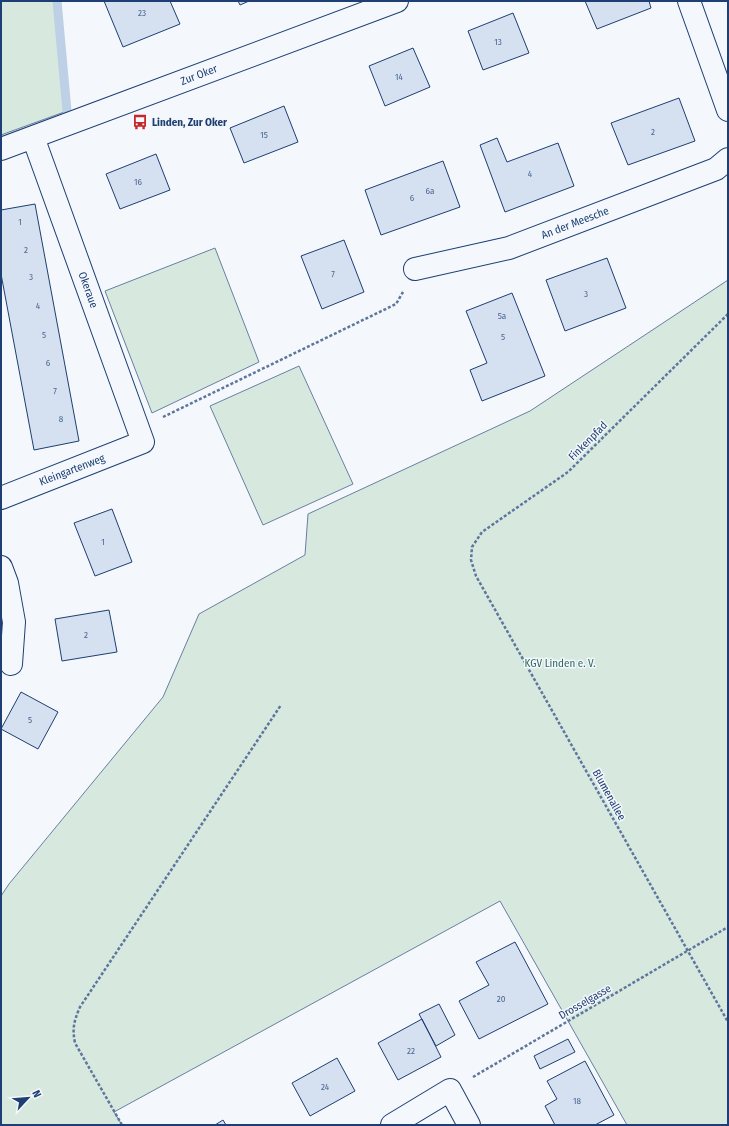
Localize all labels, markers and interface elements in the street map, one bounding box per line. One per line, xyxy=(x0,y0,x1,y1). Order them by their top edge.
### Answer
house number: 23 xyxy=(138,8,146,18)
house number: 13 xyxy=(494,37,502,47)
street label: Zur Oker xyxy=(179,62,219,88)
house number: 14 xyxy=(395,72,404,82)
bus stop icon: Linden, Zur Oker xyxy=(131,113,149,131)
place label: Linden, Zur Oker xyxy=(152,116,228,129)
house number: 2 xyxy=(651,127,655,137)
house number: 15 xyxy=(260,130,268,140)
house number: 4 xyxy=(528,169,533,179)
house number: 16 xyxy=(134,177,143,187)
house number: 6a xyxy=(426,186,435,196)
house number: 6 xyxy=(410,193,415,203)
street label: An der Meesche xyxy=(539,204,611,242)
house number: 1 xyxy=(18,217,22,227)
house number: 2 xyxy=(24,245,28,255)
house number: 7 xyxy=(331,269,335,279)
street label: Okeraue xyxy=(75,270,101,310)
house number: 3 xyxy=(29,272,33,282)
house number: 3 xyxy=(584,289,588,299)
house number: 4 xyxy=(36,301,41,311)
house number: 5a xyxy=(498,311,507,321)
house number: 5 xyxy=(42,330,46,340)
house number: 5 xyxy=(501,332,505,342)
house number: 6 xyxy=(46,358,51,368)
house number: 7 xyxy=(53,386,57,396)
house number: 8 xyxy=(59,414,64,424)
street label: Finkenpfad xyxy=(566,419,610,463)
street label: Kleingartenweg xyxy=(37,451,107,488)
house number: 1 xyxy=(101,537,105,547)
house number: 2 xyxy=(84,630,88,640)
park label: KGV Linden e. V. xyxy=(525,657,595,670)
house number: 5 xyxy=(28,715,32,725)
street label: Blumenallee xyxy=(590,767,628,823)
street label: Drosselgasse xyxy=(556,982,614,1022)
house number: 20 xyxy=(497,994,506,1004)
house number: 22 xyxy=(407,1046,415,1056)
north arrow xyxy=(8,1078,48,1118)
house number: 24 xyxy=(321,1082,330,1092)
text: N xyxy=(29,1088,44,1100)
house number: 18 xyxy=(573,1096,582,1106)

